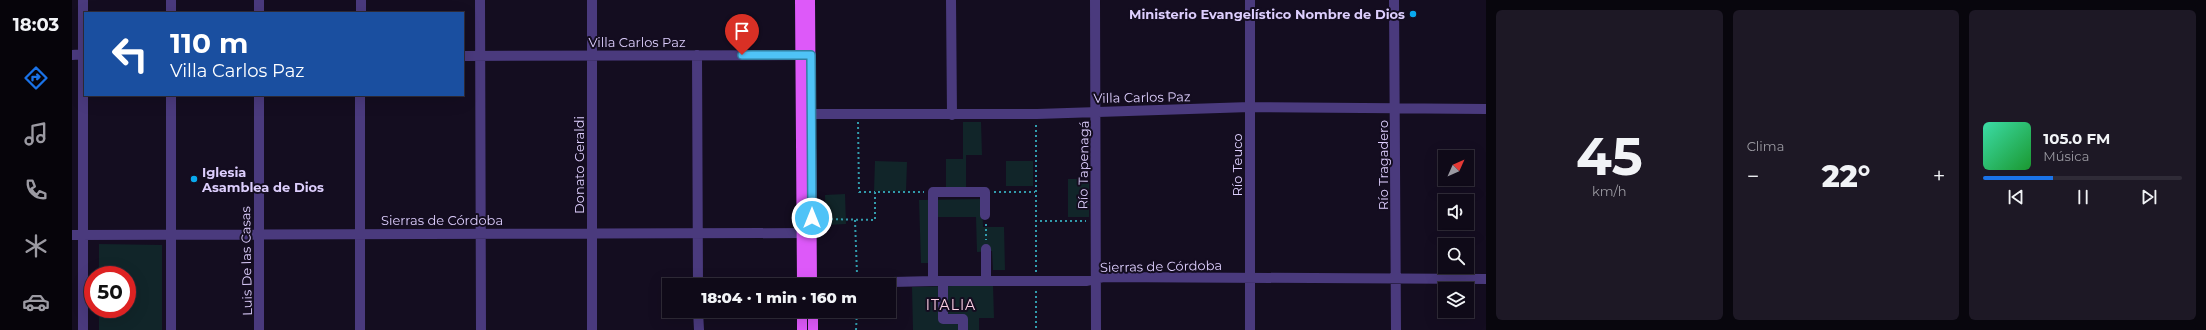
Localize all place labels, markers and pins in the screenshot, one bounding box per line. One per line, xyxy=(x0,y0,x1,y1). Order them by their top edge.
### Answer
place label: Ministerio Evangelístico Nombre de Dios xyxy=(1129,6,1405,22)
marker: Ministerio Evangelístico Nombre de Dios xyxy=(1408,9,1418,19)
pin xyxy=(725,14,759,55)
place label: Iglesia Asamblea de Dios xyxy=(201,164,324,195)
marker: Iglesia Asamblea de Dios xyxy=(189,174,199,184)

